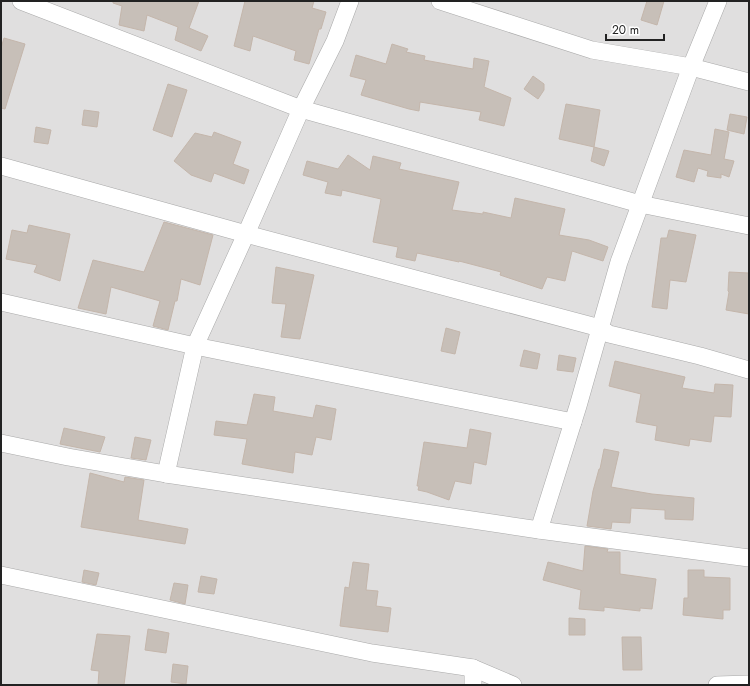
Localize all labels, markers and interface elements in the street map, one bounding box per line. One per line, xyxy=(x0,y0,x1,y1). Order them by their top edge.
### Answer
scale bar xyxy=(606,16,664,42)
text: 20 m xyxy=(612,21,639,39)

